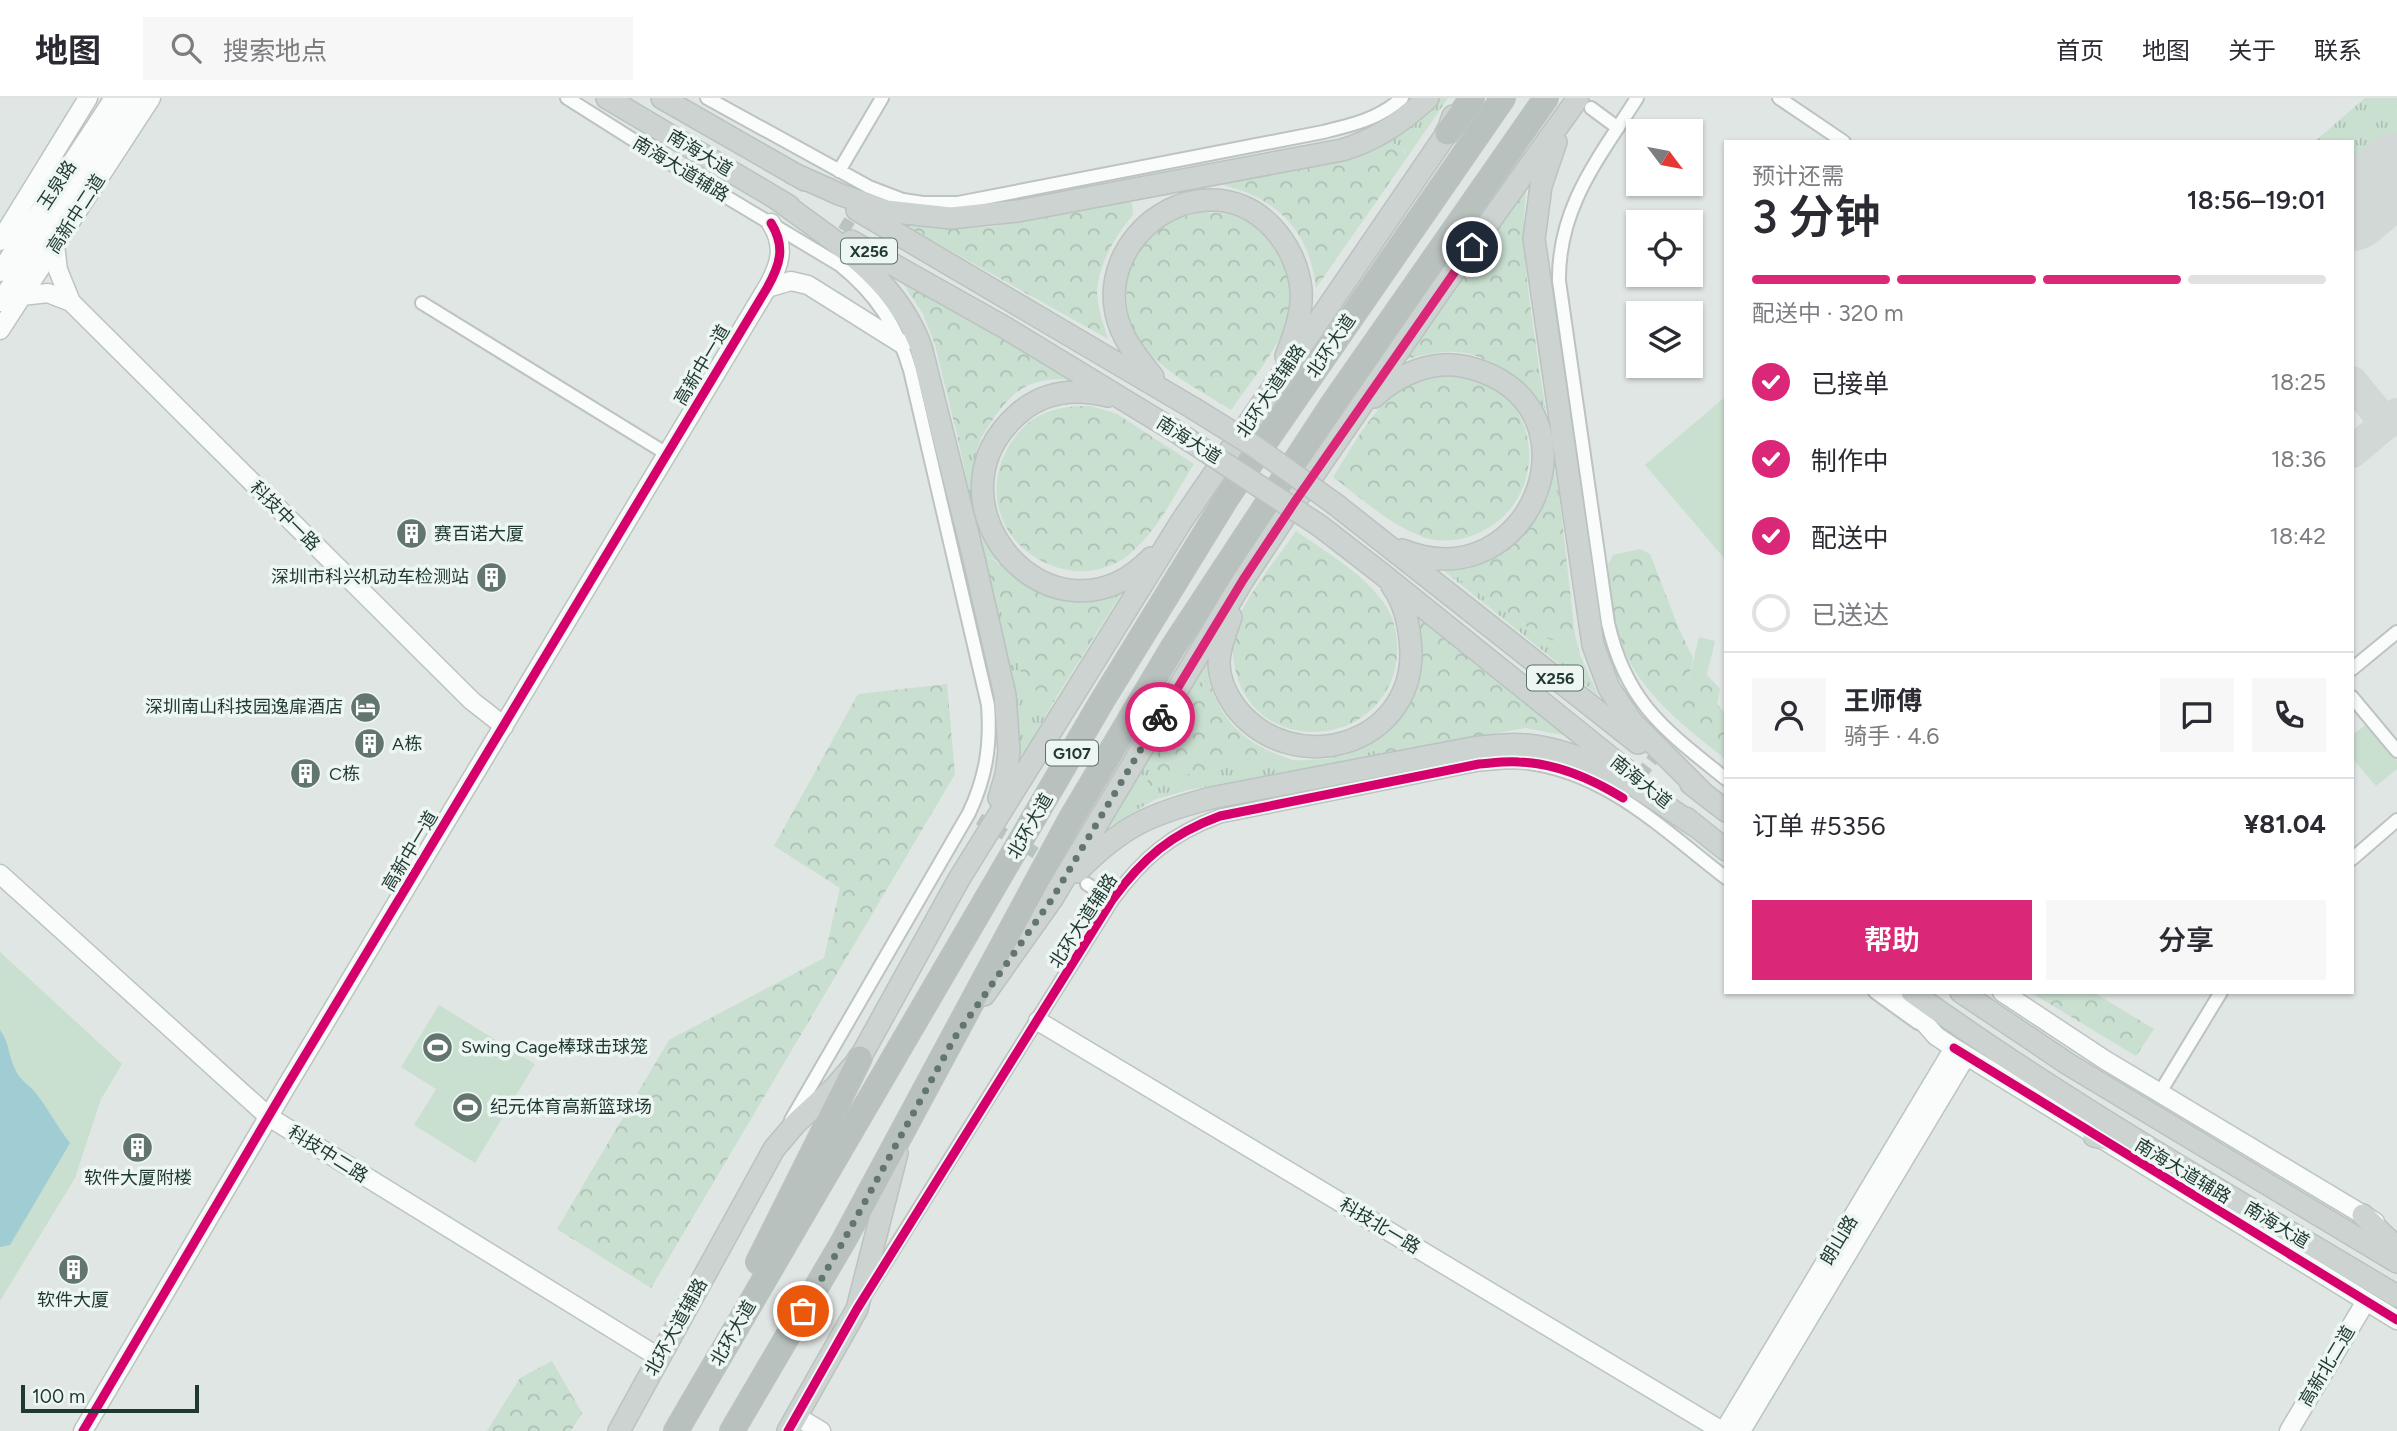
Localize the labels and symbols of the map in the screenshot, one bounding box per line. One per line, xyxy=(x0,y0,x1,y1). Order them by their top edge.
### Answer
north arrow xyxy=(1626,119,1703,196)
street label: 南海大道 xyxy=(663,125,737,181)
street label: 南海大道辅路 xyxy=(629,132,733,206)
street label: 玉泉路 xyxy=(33,156,81,214)
street label: 高新中二道 xyxy=(42,170,110,258)
pin xyxy=(1442,217,1502,277)
road number: X256 xyxy=(841,238,897,264)
street label: 北环大道 xyxy=(1302,310,1360,382)
street label: 高新中一道 xyxy=(669,321,735,409)
street label: 北环大道辅路 xyxy=(1232,340,1310,442)
street label: 南海大道 xyxy=(1153,412,1225,468)
street label: 科技中一路 xyxy=(245,476,325,556)
building icon: 赛百诺大厦 xyxy=(394,517,428,551)
place label: 赛百诺大厦 xyxy=(434,523,524,545)
building icon: 深圳市科兴机动车检测站 xyxy=(475,560,509,594)
place label: 深圳市科兴机动车检测站 xyxy=(271,566,469,588)
road number: X256 xyxy=(1527,666,1583,691)
courier xyxy=(1125,682,1195,752)
hotel icon: 深圳南山科技园逸扉酒店 xyxy=(349,690,383,724)
place label: 深圳南山科技园逸扉酒店 xyxy=(145,696,343,718)
building icon: A栋 xyxy=(352,727,386,761)
place label: A栋 xyxy=(392,733,422,755)
road number: G107 xyxy=(1046,740,1098,766)
street label: 南海大道 xyxy=(1606,751,1676,813)
building icon: C栋 xyxy=(289,757,323,791)
place label: C栋 xyxy=(329,763,360,785)
street label: 北环大道 xyxy=(1002,789,1058,863)
street label: 高新中一道 xyxy=(377,807,443,895)
street label: 北环大道辅路 xyxy=(1044,870,1122,972)
sports icon: Swing Cage棒球击球笼 xyxy=(421,1030,455,1064)
place label: Swing Cage棒球击球笼 xyxy=(461,1036,648,1058)
sports icon: 纪元体育高新篮球场 xyxy=(450,1090,484,1124)
place label: 纪元体育高新篮球场 xyxy=(490,1096,652,1118)
street label: 科技中二路 xyxy=(284,1121,372,1187)
building icon: 软件大厦附楼 xyxy=(121,1130,155,1164)
street label: 南海大道辅路 xyxy=(2131,1134,2235,1208)
place label: 软件大厦附楼 xyxy=(84,1167,192,1189)
street label: 科技北一路 xyxy=(1336,1193,1424,1259)
street label: 南海大道 xyxy=(2240,1197,2314,1253)
street label: 朗山路 xyxy=(1816,1211,1862,1269)
building icon: 软件大厦 xyxy=(56,1252,90,1286)
street label: 北环大道辅路 xyxy=(640,1274,712,1380)
pin xyxy=(773,1281,833,1341)
place label: 软件大厦 xyxy=(37,1289,109,1311)
street label: 北环大道 xyxy=(705,1296,761,1370)
street label: 高新北二道 xyxy=(2294,1322,2360,1410)
scale bar xyxy=(21,1382,200,1414)

